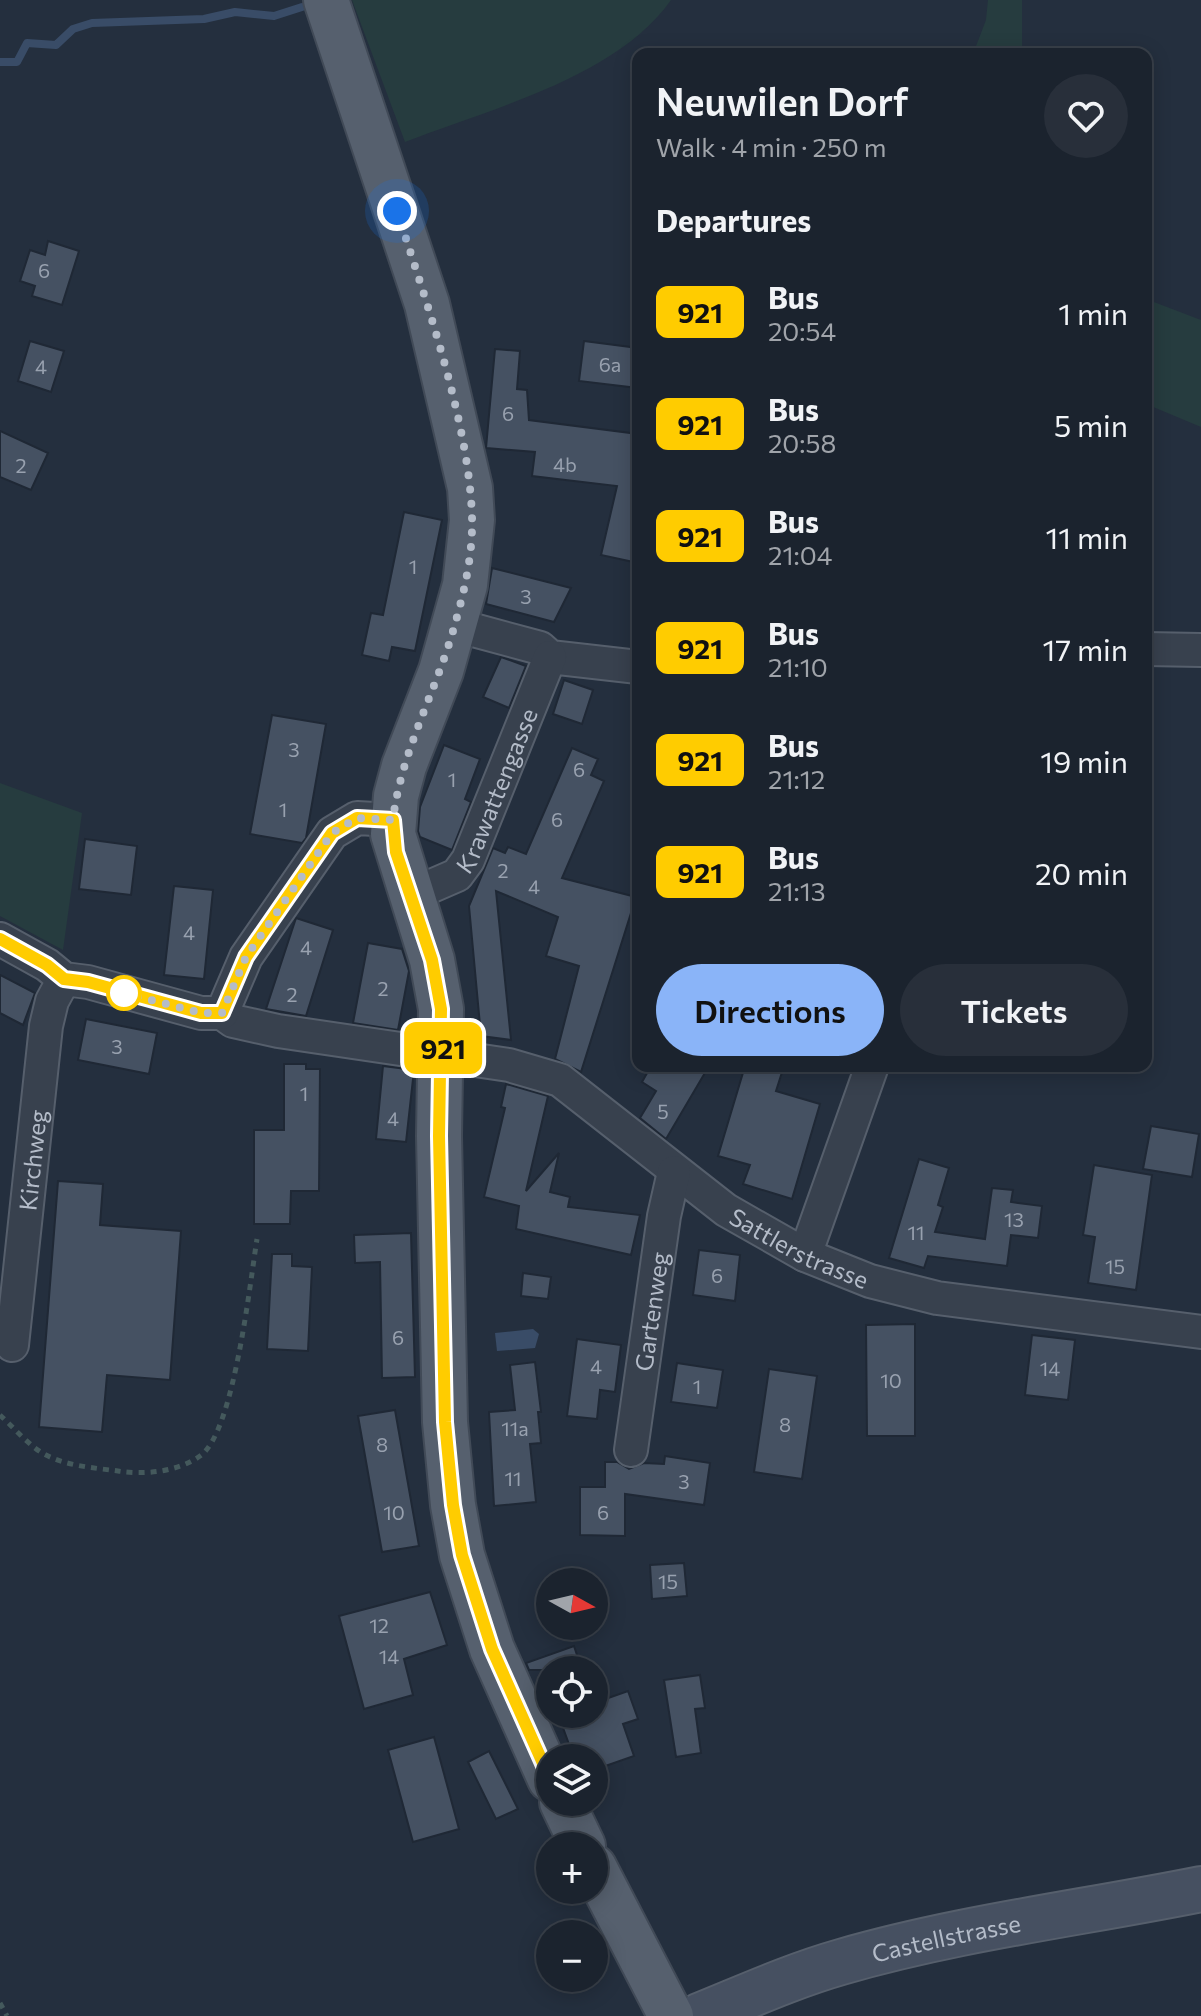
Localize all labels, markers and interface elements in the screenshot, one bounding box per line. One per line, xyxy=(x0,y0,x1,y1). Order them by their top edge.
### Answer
button: heart xyxy=(1044,74,1128,158)
text: Neuwilen Dorf xyxy=(656,77,908,124)
text: Walk · 4 min · 250 m xyxy=(656,131,886,162)
your location xyxy=(377,191,417,231)
text: Departures xyxy=(656,201,811,238)
house number: 6 xyxy=(38,258,50,282)
text: Bus xyxy=(768,278,819,315)
text: 1 min xyxy=(1058,294,1128,331)
text: 921 xyxy=(677,295,723,329)
text: 20:54 xyxy=(768,315,836,346)
house number: 6a xyxy=(599,352,621,376)
house number: 4 xyxy=(35,354,47,378)
text: Bus xyxy=(768,390,819,427)
house number: 6 xyxy=(502,401,514,425)
text: 5 min xyxy=(1054,406,1128,443)
text: 921 xyxy=(677,407,723,441)
text: 20:58 xyxy=(768,427,836,458)
house number: 4b xyxy=(553,452,577,476)
house number: 2 xyxy=(15,453,27,477)
text: Bus xyxy=(768,502,819,539)
text: 11 min xyxy=(1046,518,1128,555)
text: 921 xyxy=(677,519,723,553)
text: 21:04 xyxy=(768,539,832,570)
house number: 1 xyxy=(409,554,417,578)
house number: 3 xyxy=(520,584,532,608)
text: Bus xyxy=(768,614,819,651)
text: 17 min xyxy=(1043,630,1128,667)
text: 921 xyxy=(677,631,723,665)
text: 21:10 xyxy=(768,651,828,682)
street label: Krawattengasse xyxy=(449,704,542,879)
text: Bus xyxy=(768,726,819,763)
house number: 3 xyxy=(288,737,300,761)
text: 19 min xyxy=(1040,742,1128,779)
text: 921 xyxy=(677,743,723,777)
house number: 6 xyxy=(573,757,585,781)
text: 21:12 xyxy=(768,763,825,794)
house number: 1 xyxy=(448,767,456,791)
house number: 1 xyxy=(279,797,287,821)
house number: 6 xyxy=(551,807,563,831)
text: Bus xyxy=(768,838,819,875)
text: 20 min xyxy=(1035,854,1128,891)
text: 921 xyxy=(677,855,723,889)
house number: 2 xyxy=(497,858,509,882)
house number: 4 xyxy=(528,874,540,898)
text: 21:13 xyxy=(768,875,826,906)
house number: 4 xyxy=(183,920,195,944)
house number: 4 xyxy=(300,935,312,959)
button: Directions xyxy=(656,964,884,1056)
button: Tickets xyxy=(900,964,1128,1056)
unlabelled marker xyxy=(107,976,141,1010)
house number: 2 xyxy=(377,976,389,1000)
house number: 2 xyxy=(286,982,298,1006)
line badge: 921 xyxy=(397,1022,489,1074)
text: 921 xyxy=(420,1031,466,1065)
house number: 3 xyxy=(111,1034,123,1058)
house number: 1 xyxy=(300,1081,308,1105)
house number: 5 xyxy=(657,1099,669,1123)
house number: 4 xyxy=(387,1106,399,1130)
street label: Kirchweg xyxy=(12,1108,51,1212)
street label: Sattlerstrasse xyxy=(725,1201,873,1294)
house number: 13 xyxy=(1004,1207,1024,1231)
house number: 11 xyxy=(907,1220,925,1244)
street label: Gartenweg xyxy=(628,1250,673,1373)
house number: 15 xyxy=(1105,1254,1125,1278)
house number: 6 xyxy=(711,1263,723,1287)
house number: 6 xyxy=(392,1325,404,1349)
house number: 4 xyxy=(590,1354,602,1378)
house number: 14 xyxy=(1040,1356,1060,1380)
house number: 10 xyxy=(880,1368,902,1392)
house number: 1 xyxy=(693,1374,701,1398)
house number: 8 xyxy=(779,1412,791,1436)
house number: 11a xyxy=(501,1416,529,1440)
house number: 8 xyxy=(376,1432,388,1456)
house number: 11 xyxy=(504,1466,522,1490)
house number: 3 xyxy=(678,1469,690,1493)
house number: 10 xyxy=(383,1500,405,1524)
house number: 6 xyxy=(597,1500,609,1524)
north arrow xyxy=(536,1568,608,1640)
map controls xyxy=(536,1568,608,1992)
house number: 15 xyxy=(658,1569,678,1593)
house number: 12 xyxy=(369,1613,389,1637)
house number: 14 xyxy=(379,1644,399,1668)
button: locate xyxy=(536,1656,608,1728)
button: layers xyxy=(536,1744,608,1816)
button: + xyxy=(536,1832,608,1904)
street label: Castellstrasse xyxy=(868,1907,1023,1967)
button: − xyxy=(536,1920,608,1992)

